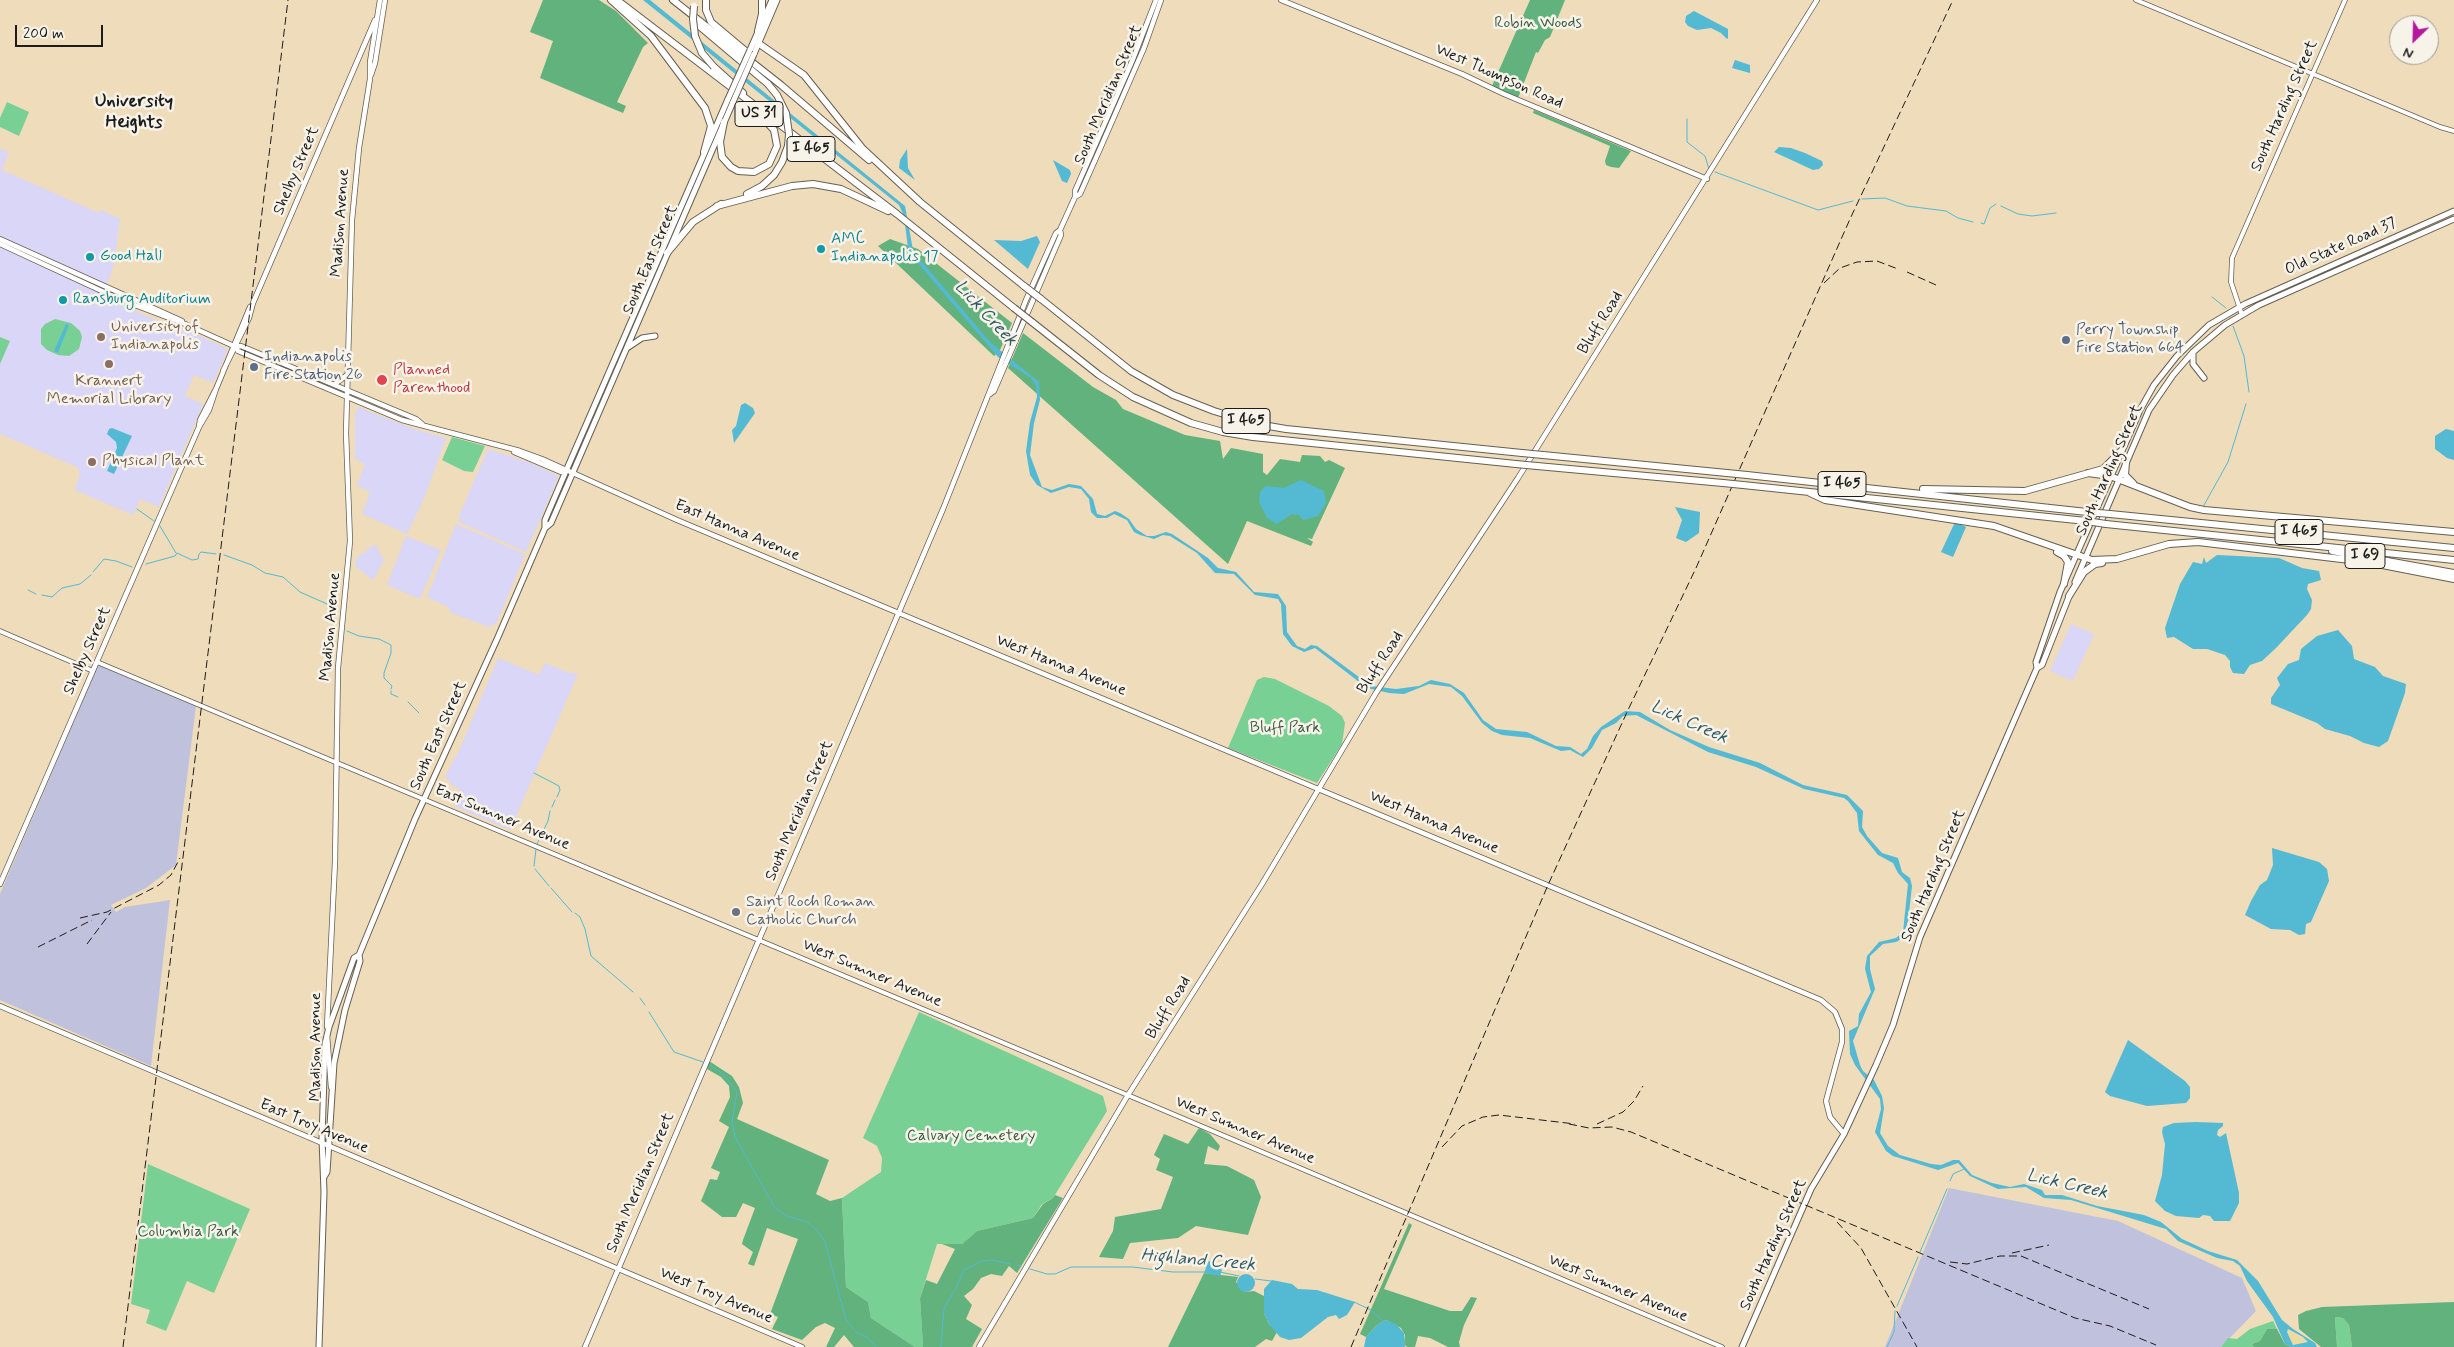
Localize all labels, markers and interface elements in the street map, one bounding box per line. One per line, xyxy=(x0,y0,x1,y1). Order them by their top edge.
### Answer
park label: Robin Woods xyxy=(1494,14,1582,34)
scale bar xyxy=(18,15,105,47)
north arrow xyxy=(2389,15,2439,65)
street label: South Meridian Street xyxy=(1071,22,1147,168)
text: 200 m xyxy=(23,24,64,44)
street label: South Harding Street xyxy=(2247,37,2323,175)
street label: West Thompson Road xyxy=(1432,40,1566,114)
text: N xyxy=(2400,43,2416,63)
district label: University Heights xyxy=(95,91,173,134)
road number: US 31 xyxy=(735,102,783,126)
street label: Shelby Street xyxy=(270,124,324,218)
road number: I 465 xyxy=(787,136,835,162)
street label: Madison Avenue xyxy=(328,168,354,278)
street label: South East Street xyxy=(619,202,683,318)
street label: Old State Road 37 xyxy=(2282,214,2400,280)
place label: AMC Indianapolis 17 xyxy=(831,230,938,268)
marker: AMC Indianapolis 17 xyxy=(815,243,827,255)
place label: Good Hall xyxy=(100,247,162,267)
marker: Good Hall xyxy=(84,251,96,263)
water label: Lick Creek xyxy=(949,277,1021,351)
street label: Bluff Road xyxy=(1574,288,1628,358)
place label: Ransburg Auditorium xyxy=(73,290,211,310)
marker: Ransburg Auditorium xyxy=(57,294,69,306)
place label: University of Indianapolis xyxy=(111,318,199,356)
place label: Perry Township Fire Station 664 xyxy=(2076,321,2184,359)
marker: University of Indianapolis xyxy=(95,331,107,343)
marker: Perry Township Fire Station 664 xyxy=(2060,334,2072,346)
place label: Indianapolis Fire Station 26 xyxy=(264,348,362,386)
marker: Krannert Memorial Library xyxy=(103,358,115,370)
marker: Indianapolis Fire Station 26 xyxy=(248,361,260,373)
place label: Planned Parenthood xyxy=(393,361,470,399)
place label: Krannert Memorial Library xyxy=(47,372,171,410)
marker: Planned Parenthood xyxy=(375,373,389,387)
street label: South Harding Street xyxy=(2072,401,2148,539)
road number: I 465 xyxy=(1222,408,1270,434)
place label: Physical Plant xyxy=(102,452,204,472)
marker: Physical Plant xyxy=(86,456,98,468)
road number: I 465 xyxy=(1818,472,1866,496)
street label: East Hanna Avenue xyxy=(672,496,802,566)
road number: I 465 xyxy=(2275,520,2323,544)
road number: I 69 xyxy=(2345,544,2385,568)
street label: Madison Avenue xyxy=(317,572,345,682)
street label: Shelby Street xyxy=(60,604,116,698)
street label: Bluff Road xyxy=(1354,628,1408,698)
street label: West Hanna Avenue xyxy=(993,631,1129,701)
street label: South East Street xyxy=(406,678,472,794)
water label: Lick Creek xyxy=(1647,696,1731,750)
park label: Bluff Park xyxy=(1250,719,1320,739)
street label: South Meridian Street xyxy=(762,738,838,884)
street label: East Sumner Avenue xyxy=(432,781,572,855)
street label: West Hanna Avenue xyxy=(1366,787,1502,859)
street label: South Harding Street xyxy=(1897,807,1971,945)
place label: Saint Roch Roman Catholic Church xyxy=(746,893,875,931)
marker: Saint Roch Roman Catholic Church xyxy=(730,906,742,918)
street label: West Sumner Avenue xyxy=(799,936,945,1012)
street label: Bluff Road xyxy=(1142,973,1196,1043)
street label: Madison Avenue xyxy=(307,992,327,1102)
street label: West Sumner Avenue xyxy=(1172,1093,1318,1169)
street label: East Troy Avenue xyxy=(257,1095,371,1159)
street label: South Meridian Street xyxy=(603,1110,679,1256)
park label: Calvary Cemetery xyxy=(907,1127,1035,1147)
water label: Lick Creek xyxy=(2025,1165,2109,1205)
street label: South Harding Street xyxy=(1736,1176,1812,1314)
park label: Columbia Park xyxy=(137,1223,239,1243)
water label: Highland Creek xyxy=(1140,1245,1256,1277)
street label: West Sumner Avenue xyxy=(1545,1251,1691,1327)
street label: West Troy Avenue xyxy=(656,1263,776,1329)

